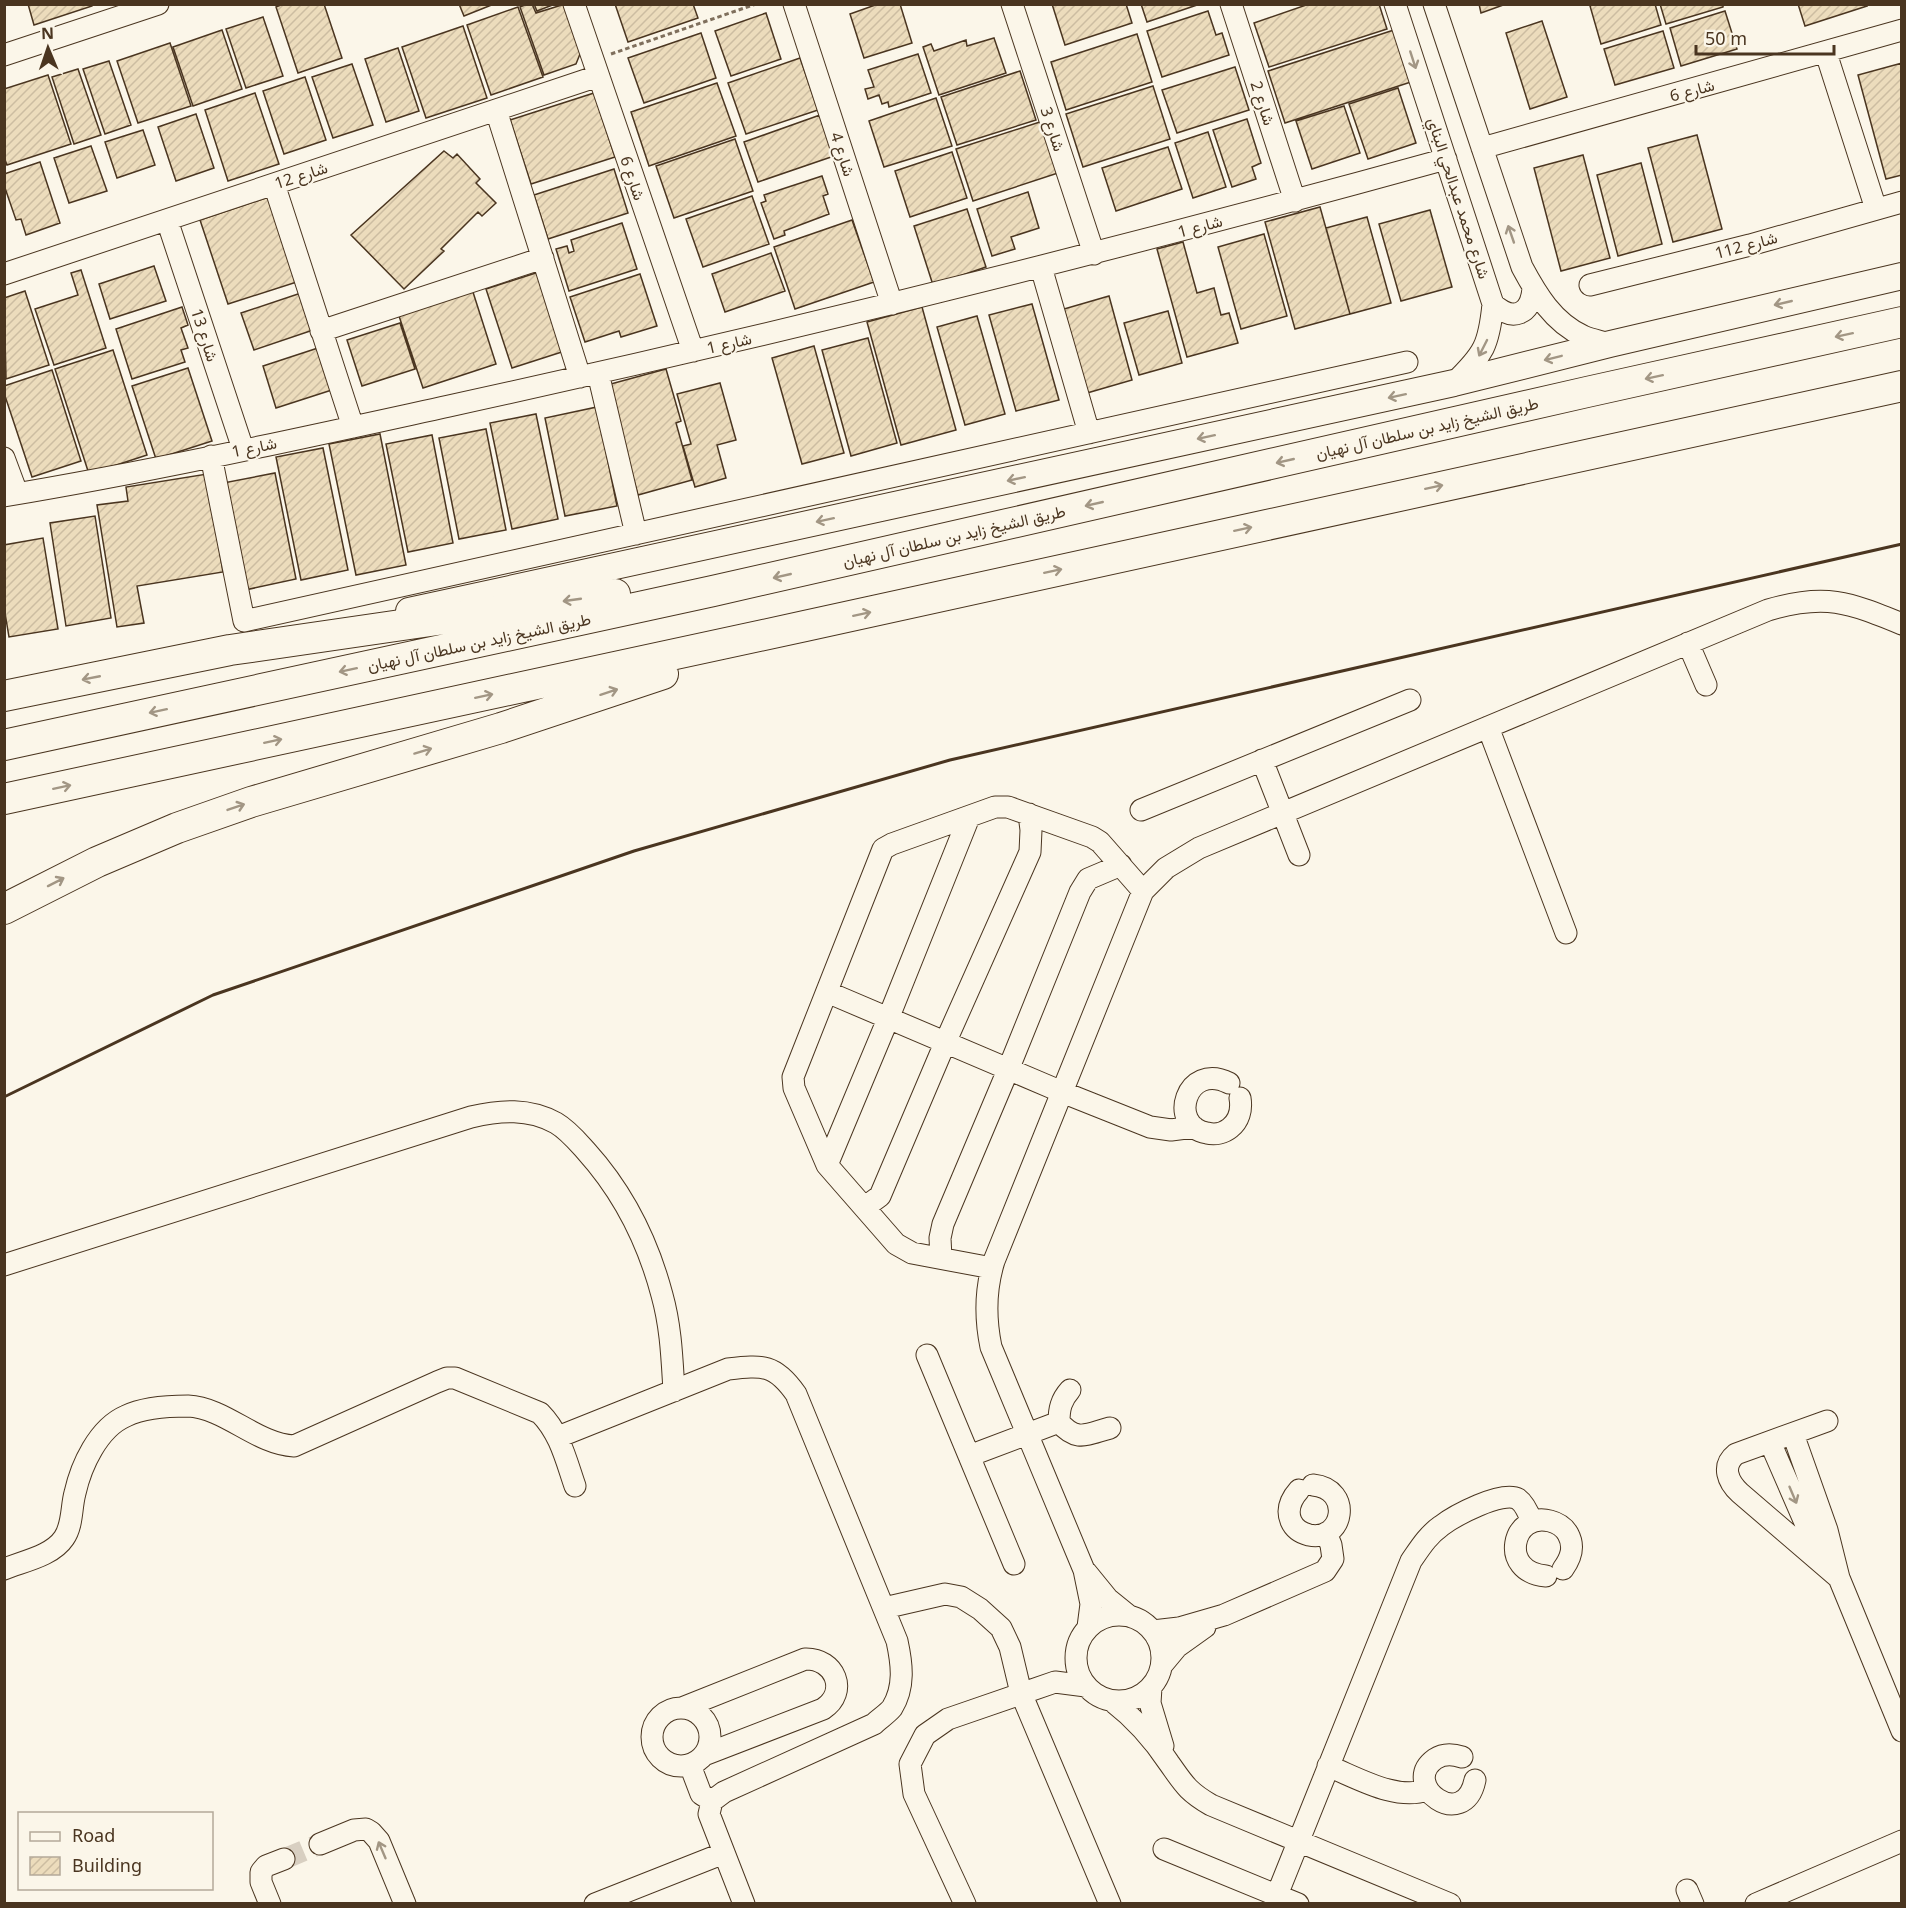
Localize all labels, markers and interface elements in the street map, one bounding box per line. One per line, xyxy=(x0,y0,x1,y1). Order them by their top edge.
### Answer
north arrow xyxy=(18,18,78,78)
scale bar xyxy=(1696,18,1834,56)
text: N xyxy=(41,22,54,44)
text: 50 m xyxy=(1705,26,1747,50)
one-way arrow xyxy=(1409,50,1420,69)
street label: شارع 6 xyxy=(1667,73,1717,107)
street label: شارع 2 xyxy=(1245,78,1280,128)
street label: شارع 3 xyxy=(1035,104,1070,154)
street label: شارع محمد عبدالحي البناي xyxy=(1420,114,1496,282)
street label: شارع 4 xyxy=(825,129,860,179)
street label: شارع 6 xyxy=(614,153,651,203)
street label: شارع 12 xyxy=(272,156,331,195)
street label: شارع 1 xyxy=(1175,209,1225,243)
one-way arrow xyxy=(1505,225,1516,244)
street label: شارع 112 xyxy=(1712,226,1780,265)
one-way arrow xyxy=(1774,298,1793,310)
street label: شارع 13 xyxy=(185,306,224,365)
street label: شارع 1 xyxy=(704,327,754,360)
one-way arrow xyxy=(1835,330,1855,341)
one-way arrow xyxy=(1477,339,1489,356)
one-way arrow xyxy=(1544,353,1563,365)
one-way arrow xyxy=(1645,372,1664,383)
one-way arrow xyxy=(1387,390,1406,402)
street label: طريق الشيخ زايد بن سلطان آل نهيان xyxy=(1313,392,1541,465)
street label: شارع 1 xyxy=(229,432,279,463)
one-way arrow xyxy=(1197,432,1216,443)
one-way arrow xyxy=(1275,455,1294,467)
one-way arrow xyxy=(1006,474,1026,485)
one-way arrow xyxy=(1424,481,1443,493)
one-way arrow xyxy=(1085,499,1104,511)
street label: طريق الشيخ زايد بن سلطان آل نهيان xyxy=(840,500,1068,573)
one-way arrow xyxy=(816,515,835,527)
one-way arrow xyxy=(1233,523,1252,535)
one-way arrow xyxy=(1043,565,1062,577)
one-way arrow xyxy=(772,570,791,582)
one-way arrow xyxy=(562,595,582,606)
one-way arrow xyxy=(853,607,872,619)
street label: طريق الشيخ زايد بن سلطان آل نهيان xyxy=(365,608,593,677)
one-way arrow xyxy=(339,665,359,676)
one-way arrow xyxy=(81,673,101,684)
one-way arrow xyxy=(599,686,618,697)
one-way arrow xyxy=(474,689,493,701)
one-way arrow xyxy=(148,706,167,718)
one-way arrow xyxy=(263,735,282,746)
one-way arrow xyxy=(413,745,432,756)
one-way arrow xyxy=(52,780,71,792)
one-way arrow xyxy=(226,801,245,812)
one-way arrow xyxy=(47,876,65,887)
one-way arrow xyxy=(1788,1486,1799,1504)
legend xyxy=(18,1812,213,1890)
text: Road xyxy=(72,1823,115,1847)
one-way arrow xyxy=(376,1841,387,1859)
text: Building xyxy=(72,1853,142,1877)

